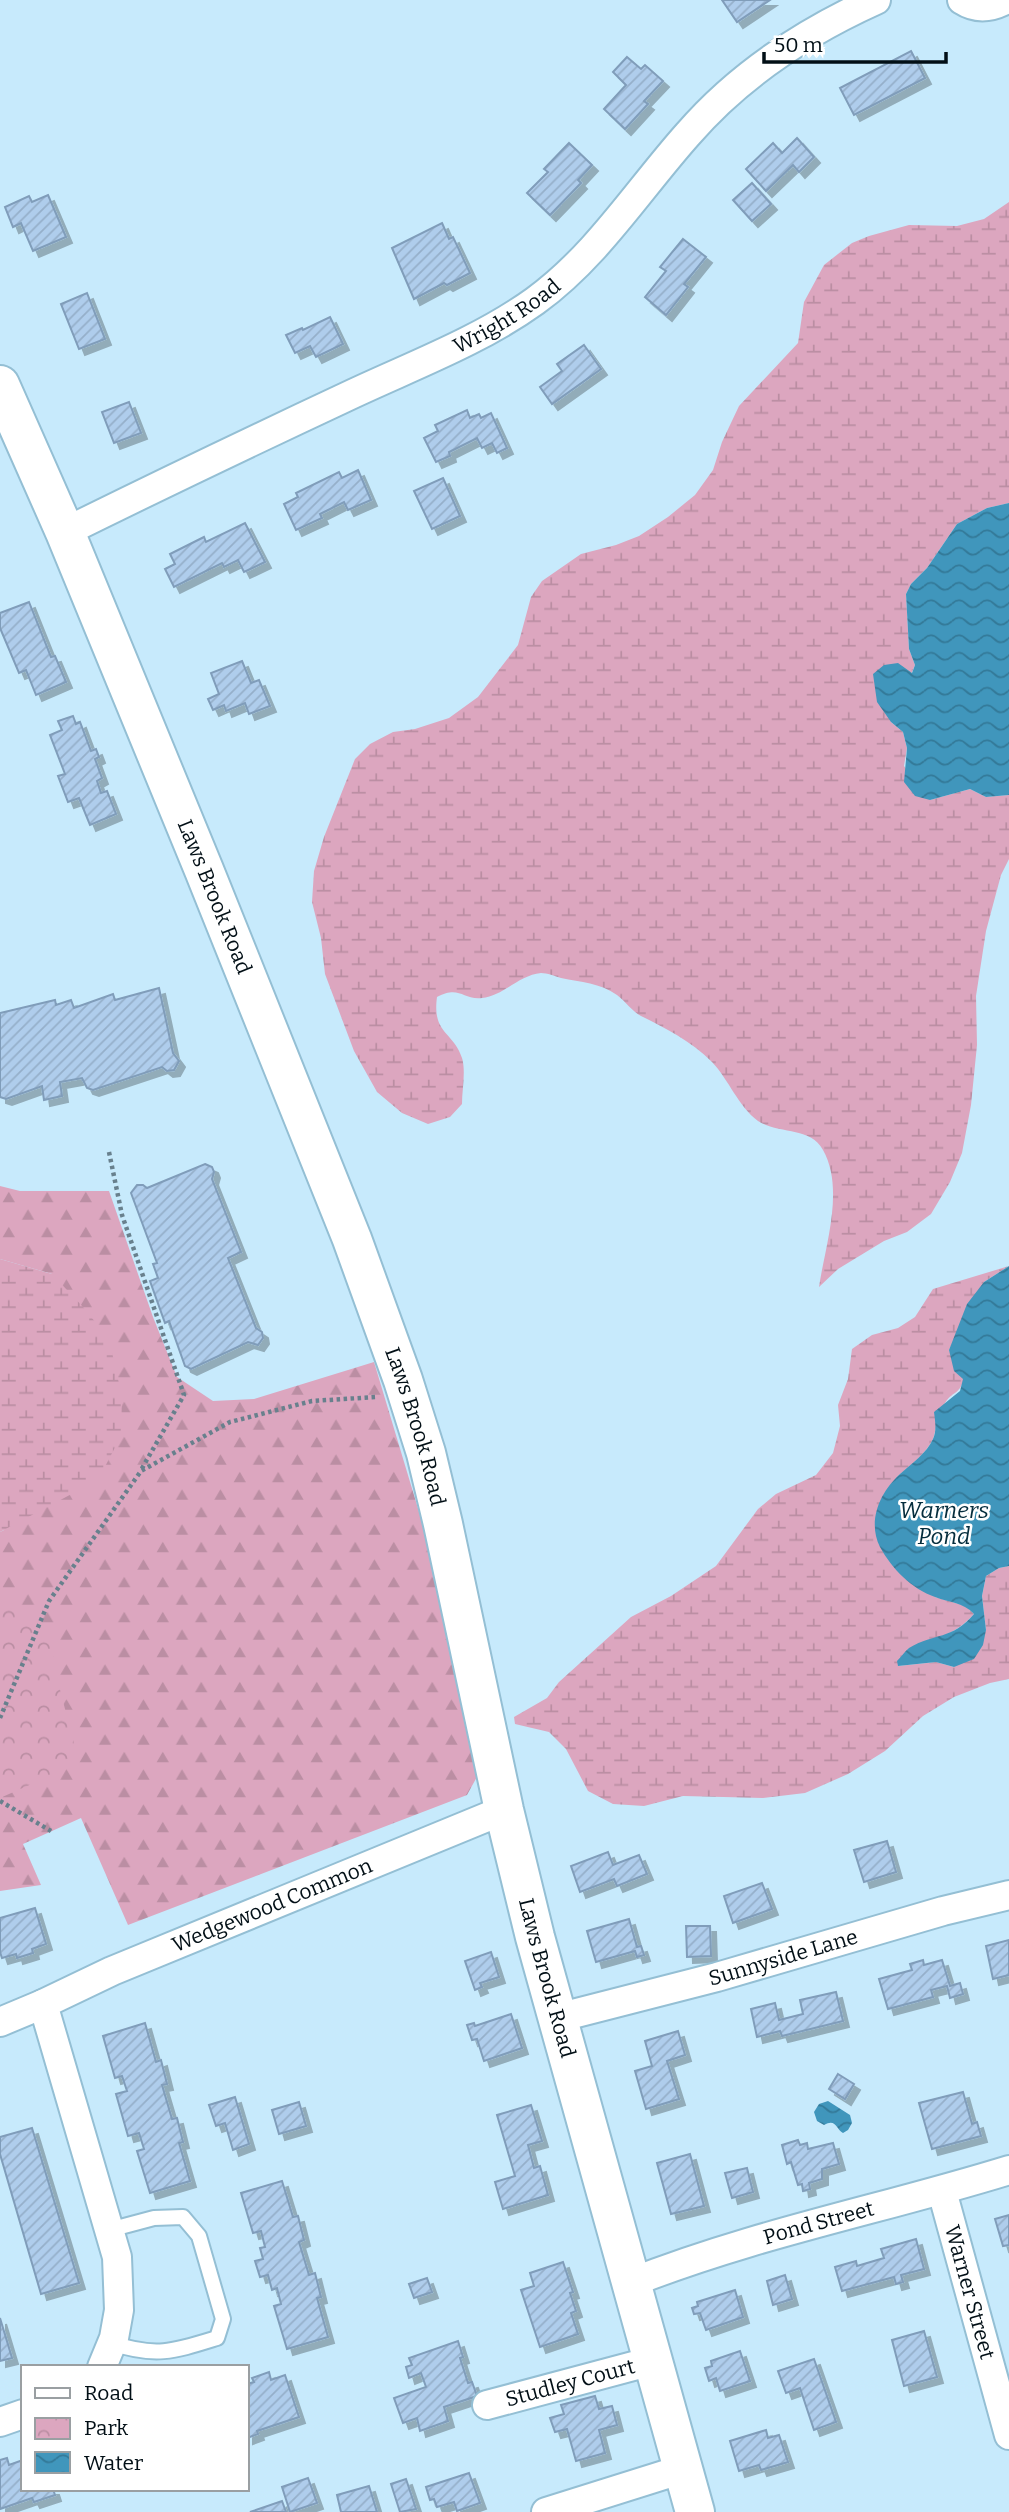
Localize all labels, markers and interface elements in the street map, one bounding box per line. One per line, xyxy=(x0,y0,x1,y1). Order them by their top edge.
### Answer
scale bar xyxy=(764,21,946,65)
text: 50 m xyxy=(774,32,823,58)
street label: Wright Road xyxy=(449,273,566,359)
street label: Laws Brook Road xyxy=(172,816,257,978)
street label: Laws Brook Road xyxy=(379,1344,451,1509)
water label: Warners Pond xyxy=(899,1496,989,1550)
street label: Wedgewood Common xyxy=(168,1853,376,1958)
street label: Laws Brook Road xyxy=(513,1895,581,2061)
street label: Sunnyside Lane xyxy=(706,1924,861,1992)
street label: Pond Street xyxy=(760,2195,877,2250)
street label: Warner Street xyxy=(939,2222,1001,2363)
street label: Studley Court xyxy=(503,2353,638,2413)
legend xyxy=(21,2365,248,2491)
text: Road xyxy=(84,2380,133,2406)
text: Park xyxy=(84,2415,128,2441)
text: Water xyxy=(84,2450,143,2476)

